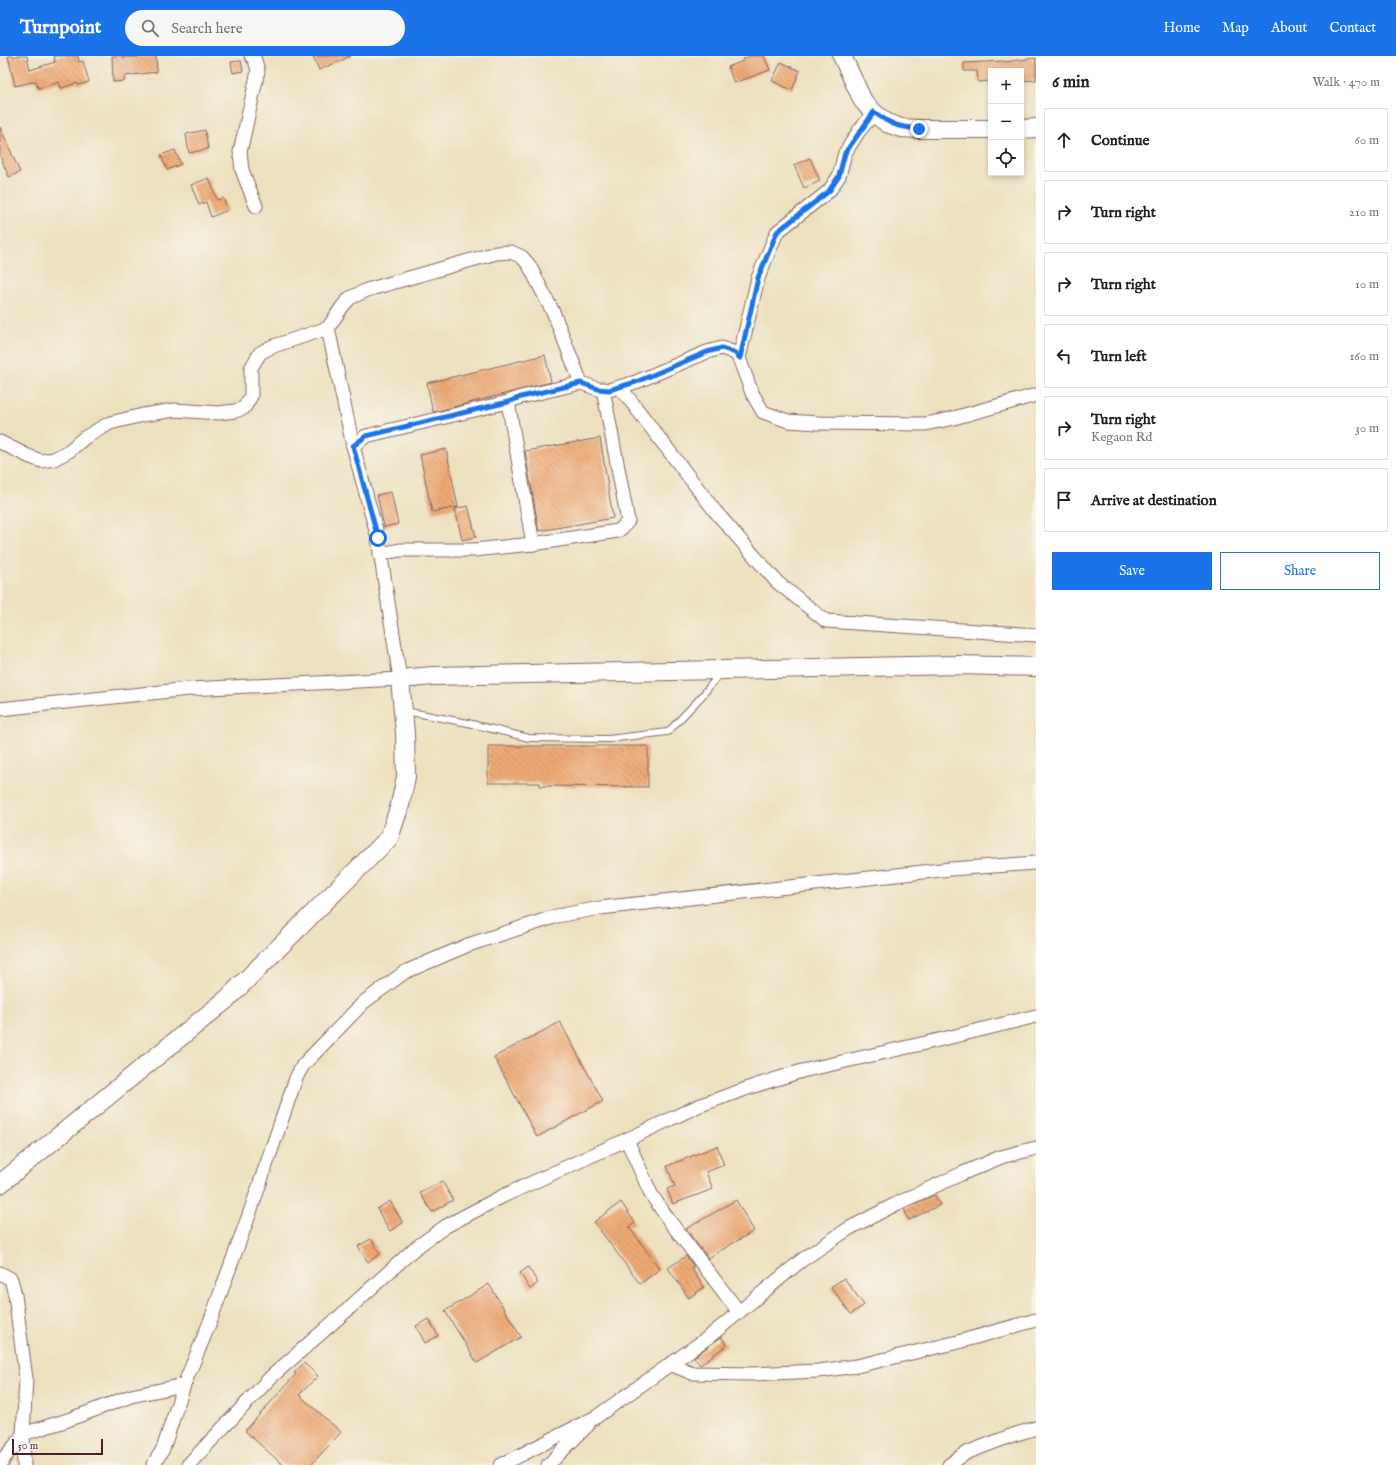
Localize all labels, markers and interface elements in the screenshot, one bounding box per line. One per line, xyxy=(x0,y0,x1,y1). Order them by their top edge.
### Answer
search box xyxy=(125,10,405,46)
text: Turnpoint xyxy=(20,16,101,40)
icon: search xyxy=(139,17,161,39)
text: Search here xyxy=(171,19,243,38)
text: Home xyxy=(1164,19,1200,37)
text: Map xyxy=(1222,19,1249,37)
text: About xyxy=(1271,19,1307,37)
text: Contact xyxy=(1329,19,1376,37)
map controls xyxy=(988,68,1024,176)
button: + xyxy=(988,68,1024,104)
text: 6 min xyxy=(1052,72,1090,93)
text: Walk · 470 m xyxy=(1312,74,1380,91)
button: − xyxy=(988,104,1024,140)
route end xyxy=(910,120,928,138)
icon: ahead xyxy=(1053,129,1075,151)
text: Continue xyxy=(1091,131,1149,150)
text: 60 m xyxy=(1354,132,1379,149)
button: locate xyxy=(988,140,1024,176)
icon: right xyxy=(1053,201,1075,223)
text: Turn right xyxy=(1091,203,1156,222)
text: 210 m xyxy=(1349,204,1379,221)
icon: right xyxy=(1053,273,1075,295)
text: Turn right xyxy=(1091,275,1156,294)
text: 10 m xyxy=(1355,276,1379,293)
icon: left xyxy=(1053,345,1075,367)
text: Turn left xyxy=(1091,347,1147,366)
text: 160 m xyxy=(1349,348,1379,365)
text: Turn right xyxy=(1091,410,1156,429)
icon: right xyxy=(1053,417,1075,439)
text: 30 m xyxy=(1355,420,1379,437)
text: Kegaon Rd xyxy=(1091,429,1153,446)
icon: arrive xyxy=(1053,489,1075,511)
text: Arrive at destination xyxy=(1091,491,1217,510)
route start xyxy=(369,529,387,547)
button: Save xyxy=(1052,552,1212,590)
button: Share xyxy=(1220,552,1380,590)
scale bar xyxy=(12,1437,103,1456)
text: 50 m xyxy=(18,1439,38,1453)

